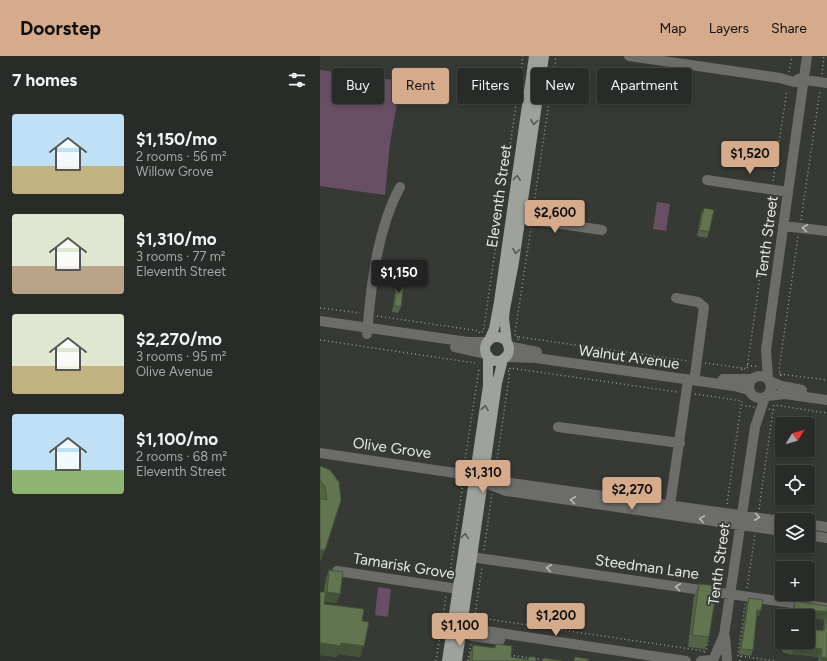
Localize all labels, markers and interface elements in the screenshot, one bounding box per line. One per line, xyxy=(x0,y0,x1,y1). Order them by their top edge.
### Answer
text: Doorstep xyxy=(20,17,101,40)
text: Map xyxy=(659,20,687,37)
text: Layers xyxy=(709,20,749,37)
text: Share xyxy=(771,20,807,37)
chip: Buy xyxy=(332,68,384,104)
chip: Rent xyxy=(392,68,449,104)
chip: Filters xyxy=(457,68,523,104)
chip: New xyxy=(531,68,589,104)
chip: Apartment xyxy=(597,68,692,104)
icon: filters xyxy=(286,69,308,91)
text: 7 homes xyxy=(12,70,77,90)
one-way arrow xyxy=(530,119,539,125)
text: $1,150/mo xyxy=(136,129,217,149)
icon: home xyxy=(44,130,92,178)
pin: $1,520 xyxy=(717,141,783,175)
street label: Eleventh Street xyxy=(483,143,515,249)
text: $1,520 xyxy=(730,146,770,161)
text: 2 rooms · 56 m² xyxy=(136,149,227,164)
text: Willow Grove xyxy=(136,164,213,179)
one-way arrow xyxy=(512,175,520,181)
street label: Tenth Street xyxy=(752,194,782,280)
pin: $2,600 xyxy=(522,200,588,234)
text: $2,600 xyxy=(534,205,576,220)
one-way arrow xyxy=(802,224,808,233)
text: $1,310/mo xyxy=(136,229,217,249)
icon: home xyxy=(44,230,92,278)
one-way arrow xyxy=(512,248,521,254)
text: 3 rooms · 77 m² xyxy=(136,249,226,264)
pin: $1,150 xyxy=(366,260,432,294)
text: Eleventh Street xyxy=(136,264,226,279)
text: $1,150 xyxy=(380,265,418,280)
text: $2,270/mo xyxy=(136,329,222,349)
icon: home xyxy=(44,330,92,378)
street label: Walnut Avenue xyxy=(577,341,681,373)
text: 3 rooms · 95 m² xyxy=(136,349,226,364)
text: Olive Avenue xyxy=(136,364,213,379)
one-way arrow xyxy=(480,405,489,411)
north arrow xyxy=(775,417,815,457)
map controls xyxy=(775,417,815,649)
text: $1,100/mo xyxy=(136,429,218,449)
icon: home xyxy=(44,430,92,478)
street label: Olive Grove xyxy=(352,434,432,462)
text: 2 rooms · 68 m² xyxy=(136,449,227,464)
pin: $1,310 xyxy=(450,460,516,494)
text: Eleventh Street xyxy=(136,464,226,479)
text: $1,310 xyxy=(464,465,502,480)
button: locate xyxy=(775,465,815,505)
pin: $2,270 xyxy=(599,477,665,511)
text: $2,270 xyxy=(611,482,653,497)
one-way arrow xyxy=(570,496,576,505)
one-way arrow xyxy=(754,512,760,521)
button: layers xyxy=(775,513,815,553)
one-way arrow xyxy=(699,515,705,524)
street label: Tenth Street xyxy=(704,521,734,607)
one-way arrow xyxy=(460,533,469,539)
street label: Tamarisk Grove xyxy=(352,549,456,583)
street label: Steedman Lane xyxy=(594,551,700,583)
button: + xyxy=(775,561,815,601)
one-way arrow xyxy=(546,564,552,573)
one-way arrow xyxy=(674,583,681,592)
pin: $1,200 xyxy=(523,603,589,637)
text: $1,200 xyxy=(536,608,576,623)
button: − xyxy=(775,609,815,649)
pin: $1,100 xyxy=(427,613,493,647)
text: $1,100 xyxy=(441,618,479,633)

